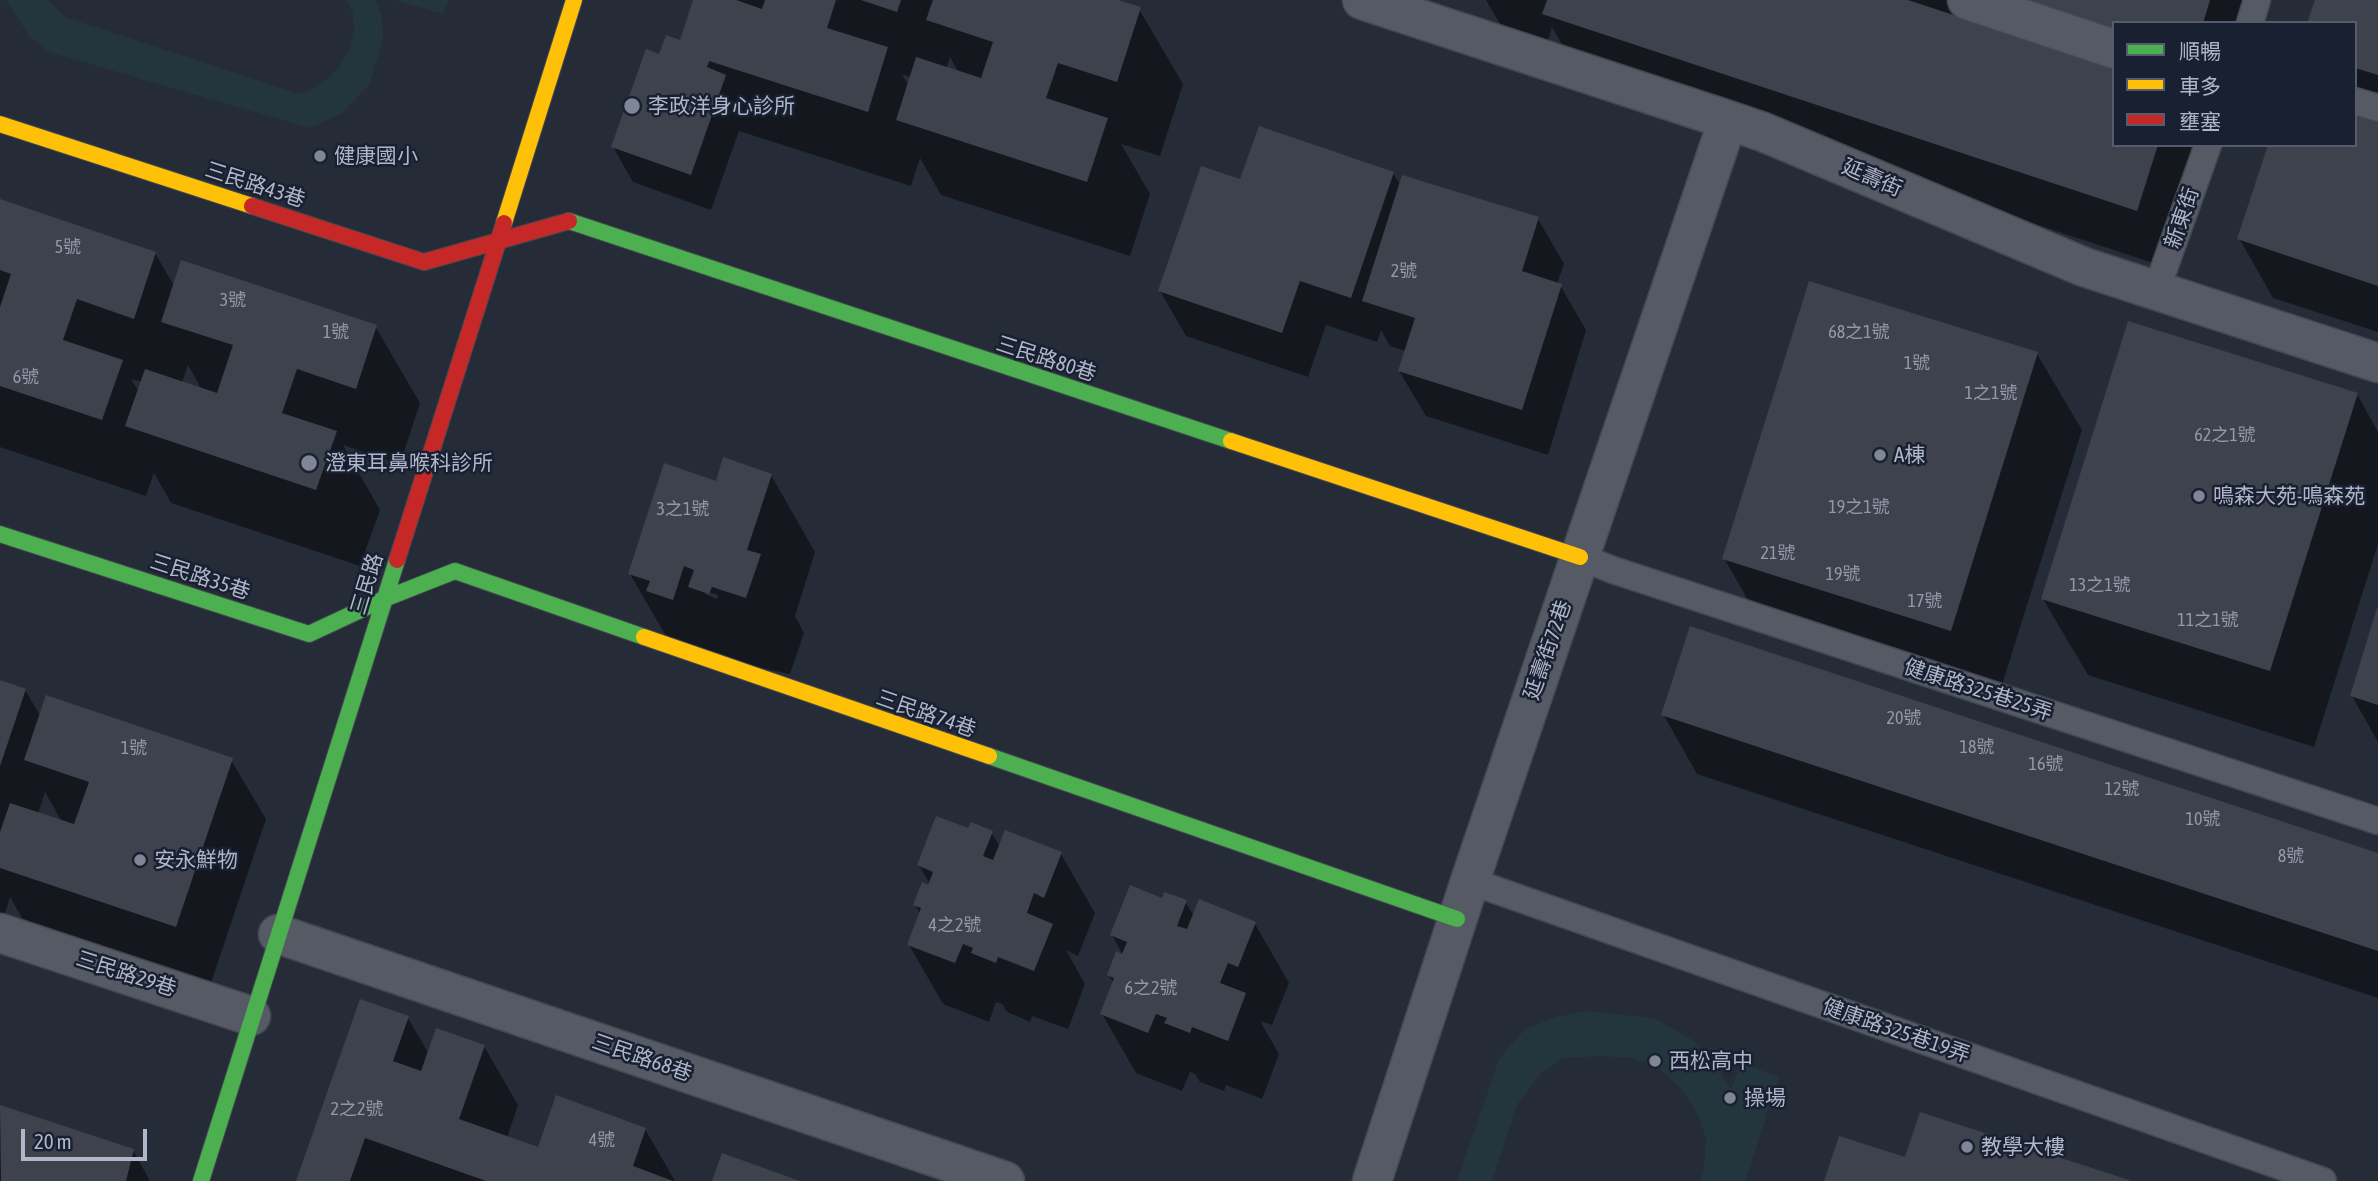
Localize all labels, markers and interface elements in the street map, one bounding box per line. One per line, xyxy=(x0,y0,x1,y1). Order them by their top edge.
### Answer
legend xyxy=(2112,21,2357,147)
text: 順暢 xyxy=(2179,39,2221,63)
text: 車多 xyxy=(2179,74,2221,98)
place label: 李政洋身心診所 xyxy=(648,93,795,119)
marker: 李政洋身心診所 xyxy=(622,96,642,116)
text: 壅塞 xyxy=(2179,109,2221,133)
place label: 健康國小 xyxy=(334,143,418,169)
marker: 健康國小 xyxy=(312,148,328,164)
street label: 延壽街 xyxy=(1838,154,1906,202)
street label: 三民路43巷 xyxy=(202,157,308,213)
street label: 新東街 xyxy=(2160,184,2204,252)
house number: 5號 xyxy=(55,236,81,258)
house number: 2號 xyxy=(1391,260,1417,282)
house number: 3號 xyxy=(220,289,246,311)
house number: 1號 xyxy=(323,321,349,343)
house number: 68之1號 xyxy=(1828,321,1890,343)
street label: 三民路80巷 xyxy=(993,331,1099,387)
house number: 1號 xyxy=(1904,352,1930,374)
house number: 6號 xyxy=(13,366,39,388)
house number: 1之1號 xyxy=(1965,382,2017,404)
house number: 62之1號 xyxy=(2194,424,2256,446)
place label: A棟 xyxy=(1894,442,1925,468)
marker: A棟 xyxy=(1872,447,1888,463)
place label: 澄東耳鼻喉科診所 xyxy=(325,450,493,476)
marker: 澄東耳鼻喉科診所 xyxy=(299,453,319,473)
place label: 鳴森大苑-鳴森苑 xyxy=(2213,483,2365,509)
marker: 鳴森大苑-鳴森苑 xyxy=(2191,488,2207,504)
house number: 19之1號 xyxy=(1828,496,1890,518)
house number: 3之1號 xyxy=(657,498,709,520)
house number: 21號 xyxy=(1761,542,1795,564)
street label: 三民路35巷 xyxy=(147,549,253,605)
street label: 三民路 xyxy=(346,550,388,618)
house number: 19號 xyxy=(1826,563,1860,585)
house number: 13之1號 xyxy=(2069,574,2131,596)
house number: 17號 xyxy=(1908,590,1942,612)
street label: 延壽街72巷 xyxy=(1519,597,1577,703)
house number: 11之1號 xyxy=(2177,609,2239,631)
street label: 健康路325巷25弄 xyxy=(1901,654,2055,726)
street label: 三民路74巷 xyxy=(873,685,979,743)
house number: 20號 xyxy=(1887,707,1921,729)
house number: 18號 xyxy=(1960,736,1994,758)
house number: 1號 xyxy=(121,737,147,759)
house number: 16號 xyxy=(2029,753,2063,775)
house number: 12號 xyxy=(2105,778,2139,800)
house number: 10號 xyxy=(2186,808,2220,830)
house number: 8號 xyxy=(2278,845,2304,867)
place label: 安永鮮物 xyxy=(154,847,238,873)
marker: 安永鮮物 xyxy=(132,852,148,868)
house number: 4之2號 xyxy=(929,914,981,936)
street label: 三民路29巷 xyxy=(73,946,179,1002)
house number: 6之2號 xyxy=(1125,977,1177,999)
street label: 健康路325巷19弄 xyxy=(1819,994,1973,1068)
street label: 三民路68巷 xyxy=(589,1029,695,1087)
place label: 西松高中 xyxy=(1669,1048,1753,1074)
marker: 西松高中 xyxy=(1647,1053,1663,1069)
place label: 操場 xyxy=(1744,1085,1786,1111)
marker: 操場 xyxy=(1722,1090,1738,1106)
house number: 2之2號 xyxy=(331,1098,383,1120)
scale bar xyxy=(24,1114,150,1158)
text: 20 m xyxy=(34,1129,72,1153)
house number: 4號 xyxy=(589,1129,615,1151)
place label: 教學大樓 xyxy=(1981,1134,2065,1160)
marker: 教學大樓 xyxy=(1959,1139,1975,1155)

